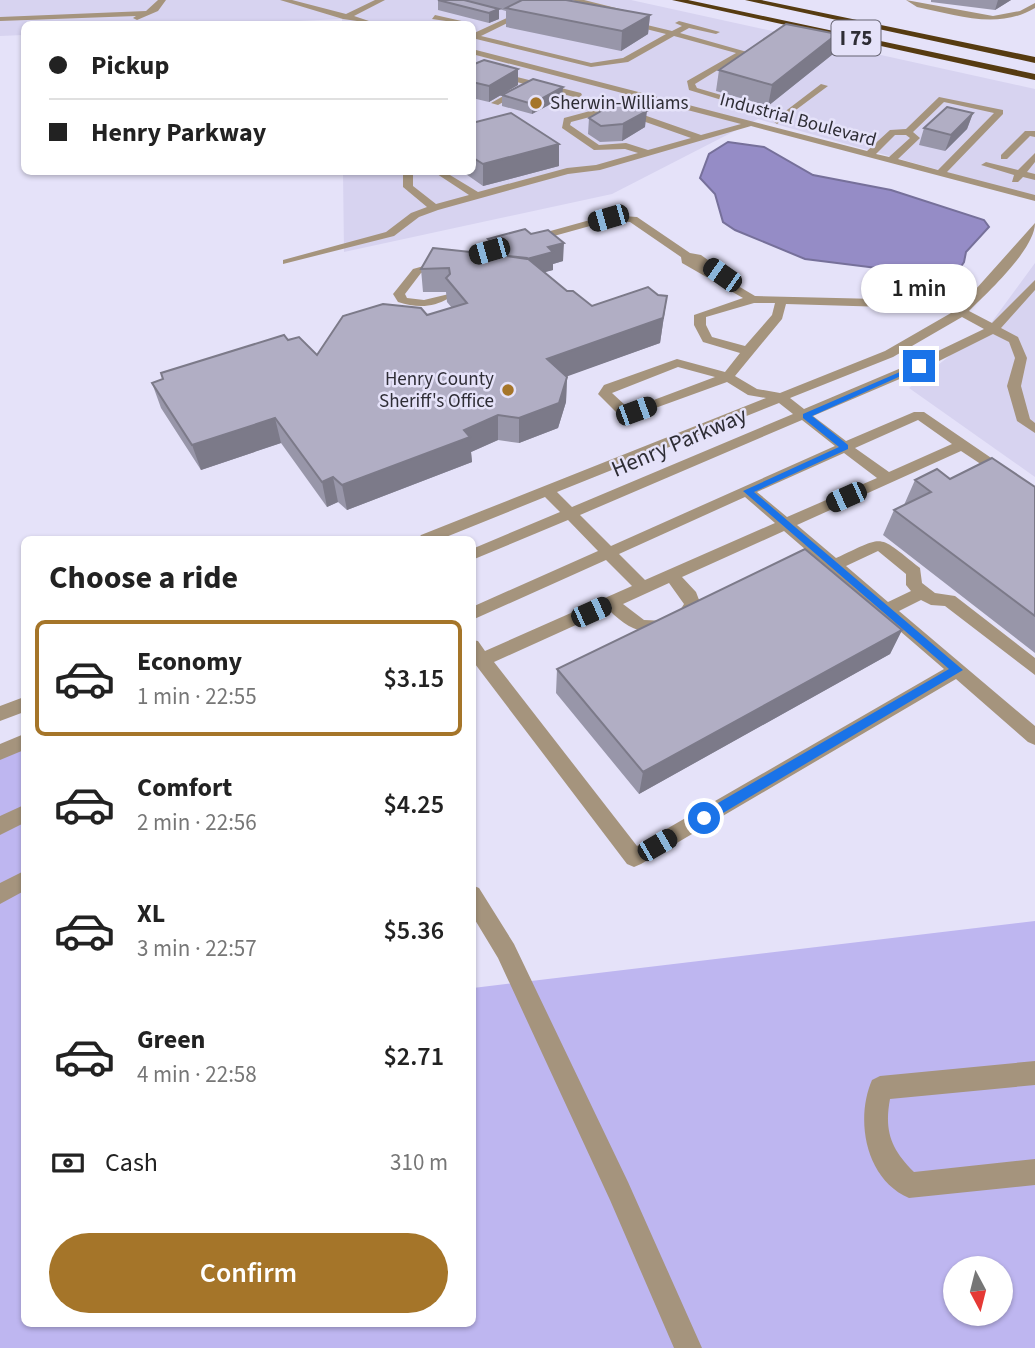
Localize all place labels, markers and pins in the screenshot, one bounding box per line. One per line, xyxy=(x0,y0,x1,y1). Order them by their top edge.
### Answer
place label: Sherwin-Williams xyxy=(550,90,689,117)
marker: Sherwin-Williams xyxy=(528,95,544,111)
place label: Henry County Sheriff's Office xyxy=(379,366,494,415)
marker: Henry County Sheriff's Office xyxy=(500,382,516,398)

